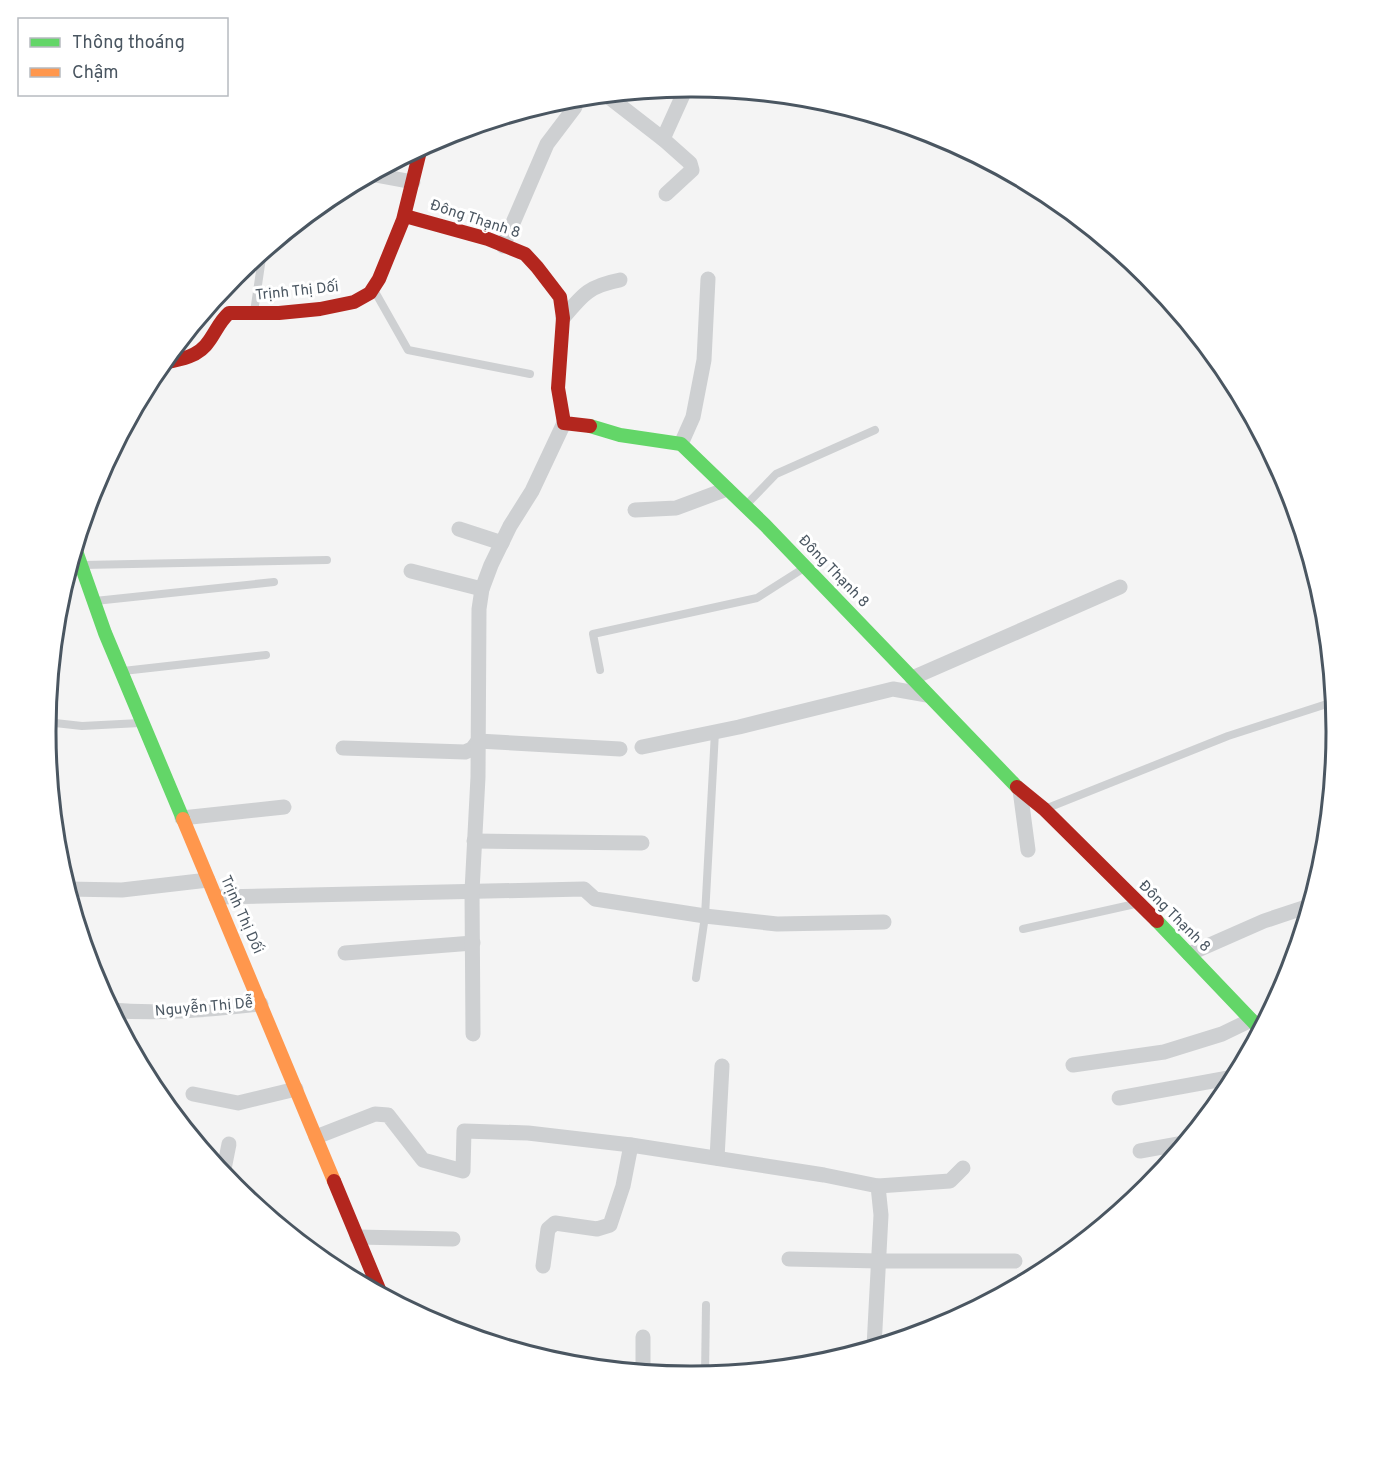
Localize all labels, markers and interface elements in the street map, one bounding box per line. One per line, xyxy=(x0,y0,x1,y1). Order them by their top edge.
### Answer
legend xyxy=(18,18,228,96)
text: Thông thoáng xyxy=(72,32,185,55)
text: Chậm xyxy=(72,62,119,85)
street label: Đông Thạnh 8 xyxy=(427,196,523,244)
street label: Trịnh Thị Dối xyxy=(254,277,340,306)
street label: Đông Thạnh 8 xyxy=(794,532,872,612)
street label: Trịnh Thị Dối xyxy=(215,872,268,957)
street label: Đông Thạnh 8 xyxy=(1134,877,1214,957)
street label: Nguyễn Thị Dễ xyxy=(154,992,254,1022)

